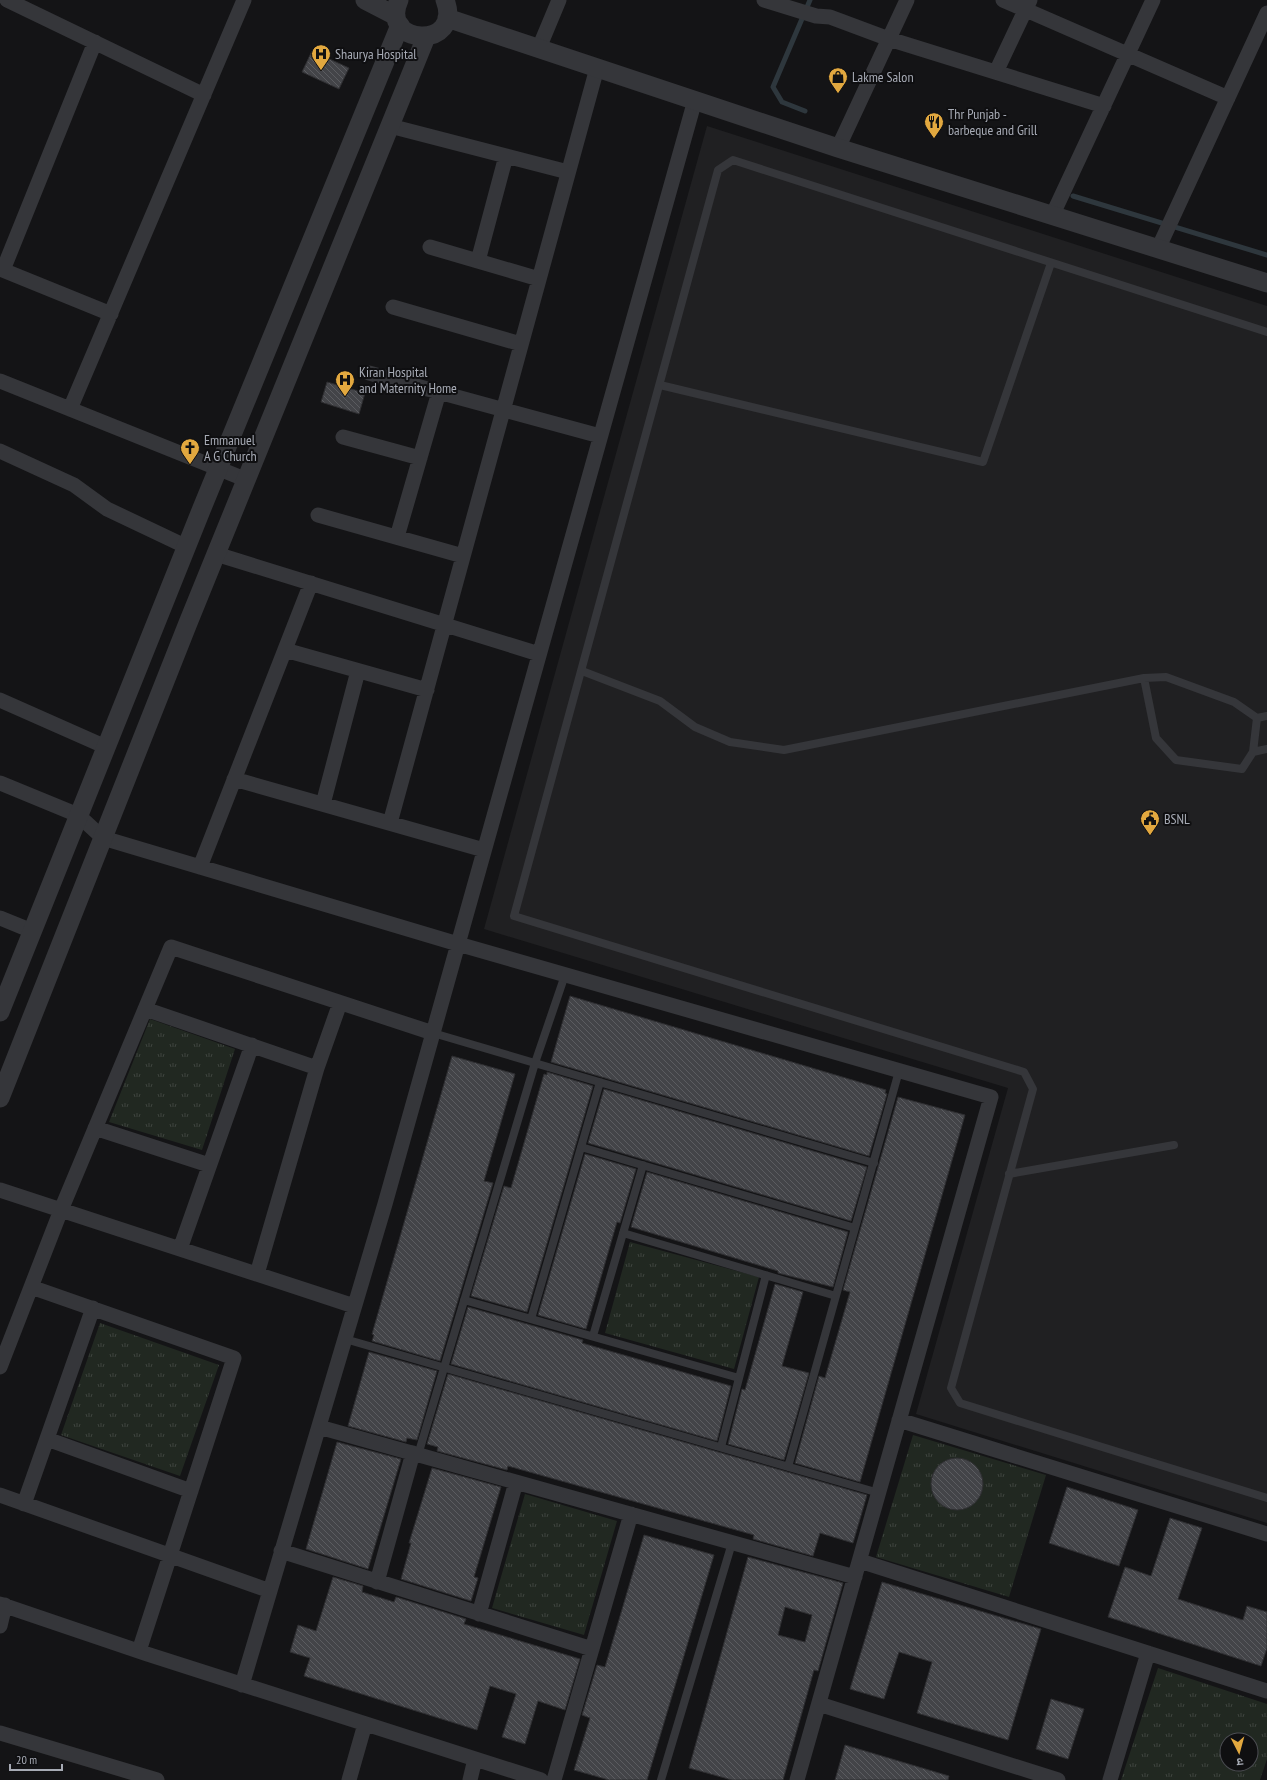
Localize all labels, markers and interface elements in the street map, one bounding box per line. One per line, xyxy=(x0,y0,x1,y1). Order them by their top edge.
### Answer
hospital icon: Shaurya Hospital xyxy=(310,43,332,71)
place label: Shaurya Hospital xyxy=(335,45,417,63)
shop icon: Lakme Salon xyxy=(827,66,849,94)
place label: Lakme Salon xyxy=(852,68,914,86)
place label: Thr Punjab - barbeque and Grill xyxy=(948,105,1038,139)
restaurant icon: Thr Punjab - barbeque and Grill xyxy=(923,111,945,139)
place label: Kiran Hospital and Maternity Home xyxy=(359,363,457,397)
hospital icon: Kiran Hospital and Maternity Home xyxy=(334,369,356,397)
place label: Emmanuel A G Church xyxy=(204,431,257,465)
church icon: Emmanuel A G Church xyxy=(179,437,201,465)
public building icon: BSNL xyxy=(1139,808,1161,836)
place label: BSNL xyxy=(1164,810,1190,828)
north arrow xyxy=(1219,1732,1259,1772)
scale bar xyxy=(10,1746,62,1772)
text: 20 m xyxy=(16,1752,37,1767)
text: उ xyxy=(1236,1755,1244,1769)

